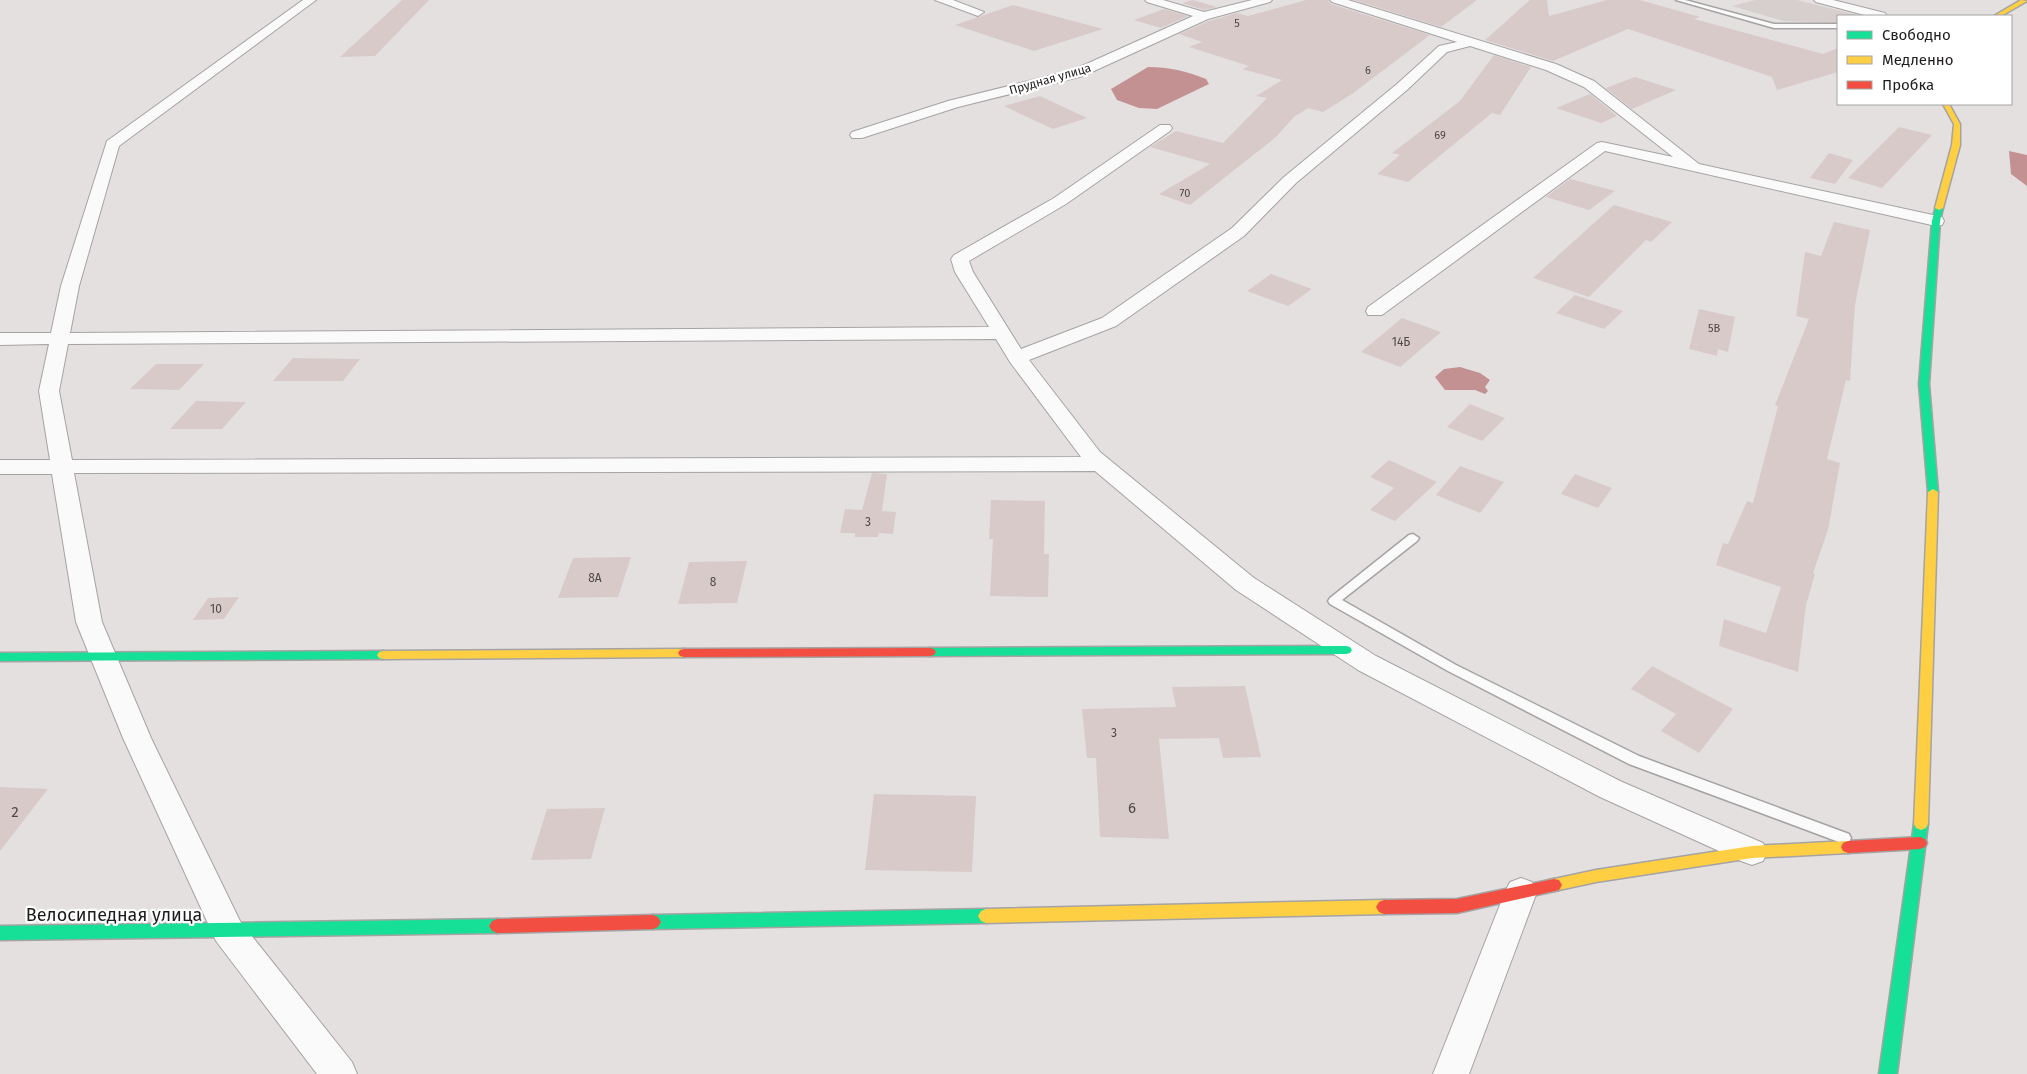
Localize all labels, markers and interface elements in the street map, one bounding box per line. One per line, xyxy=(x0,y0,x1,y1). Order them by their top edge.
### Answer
legend xyxy=(1837,15,2012,105)
house number: 5 xyxy=(1234,17,1240,30)
text: Свободно xyxy=(1882,26,1951,44)
text: Медленно xyxy=(1882,51,1954,69)
street label: Прудная улица xyxy=(1007,61,1093,97)
house number: 6 xyxy=(1365,64,1371,77)
text: Пробка xyxy=(1882,76,1934,94)
house number: 69 xyxy=(1434,129,1446,142)
house number: 70 xyxy=(1180,187,1190,200)
house number: 5В xyxy=(1708,322,1720,335)
house number: 14Б xyxy=(1392,335,1410,349)
house number: 3 xyxy=(865,515,871,529)
house number: 8А xyxy=(588,571,602,585)
house number: 8 xyxy=(710,575,717,589)
house number: 10 xyxy=(210,602,222,616)
house number: 3 xyxy=(1111,726,1117,740)
house number: 6 xyxy=(1128,799,1136,817)
house number: 2 xyxy=(11,803,19,821)
street label: Велосипедная улица xyxy=(26,904,202,926)

